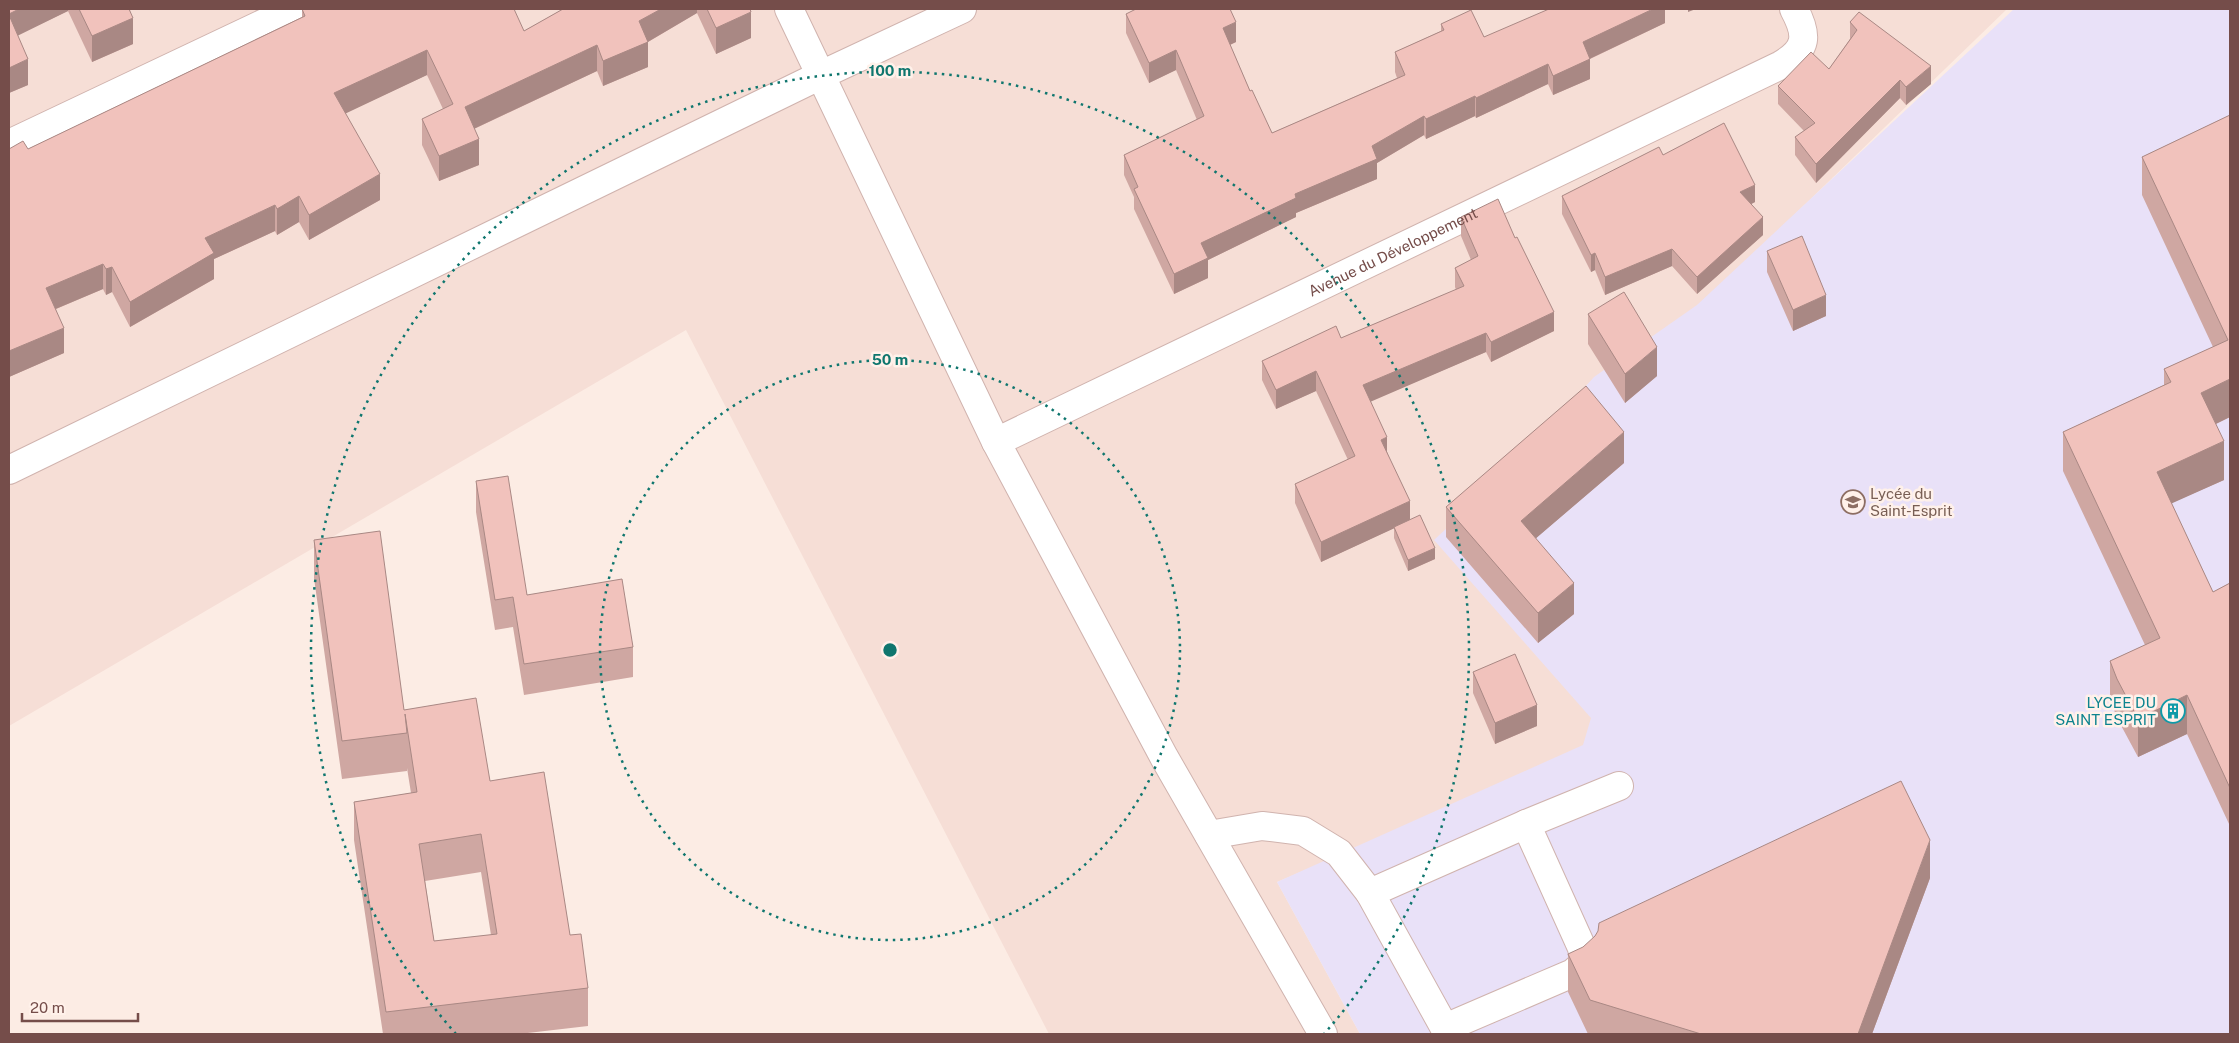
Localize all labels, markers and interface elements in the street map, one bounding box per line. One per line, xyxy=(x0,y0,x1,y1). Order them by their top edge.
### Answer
text: 100 m xyxy=(869,62,911,79)
street label: Avenue du Développement xyxy=(1305,204,1480,299)
text: 50 m xyxy=(872,351,908,368)
place label: Lycée du Saint-Esprit xyxy=(1870,485,1953,519)
school or university icon: Lycée du Saint-Esprit xyxy=(1840,489,1866,515)
centre of rings xyxy=(881,641,899,659)
place label: LYCEE DU SAINT ESPRIT xyxy=(2055,694,2156,728)
building icon: LYCEE DU SAINT ESPRIT xyxy=(2160,698,2186,724)
scale bar xyxy=(22,990,139,1022)
text: 20 m xyxy=(30,999,65,1016)

